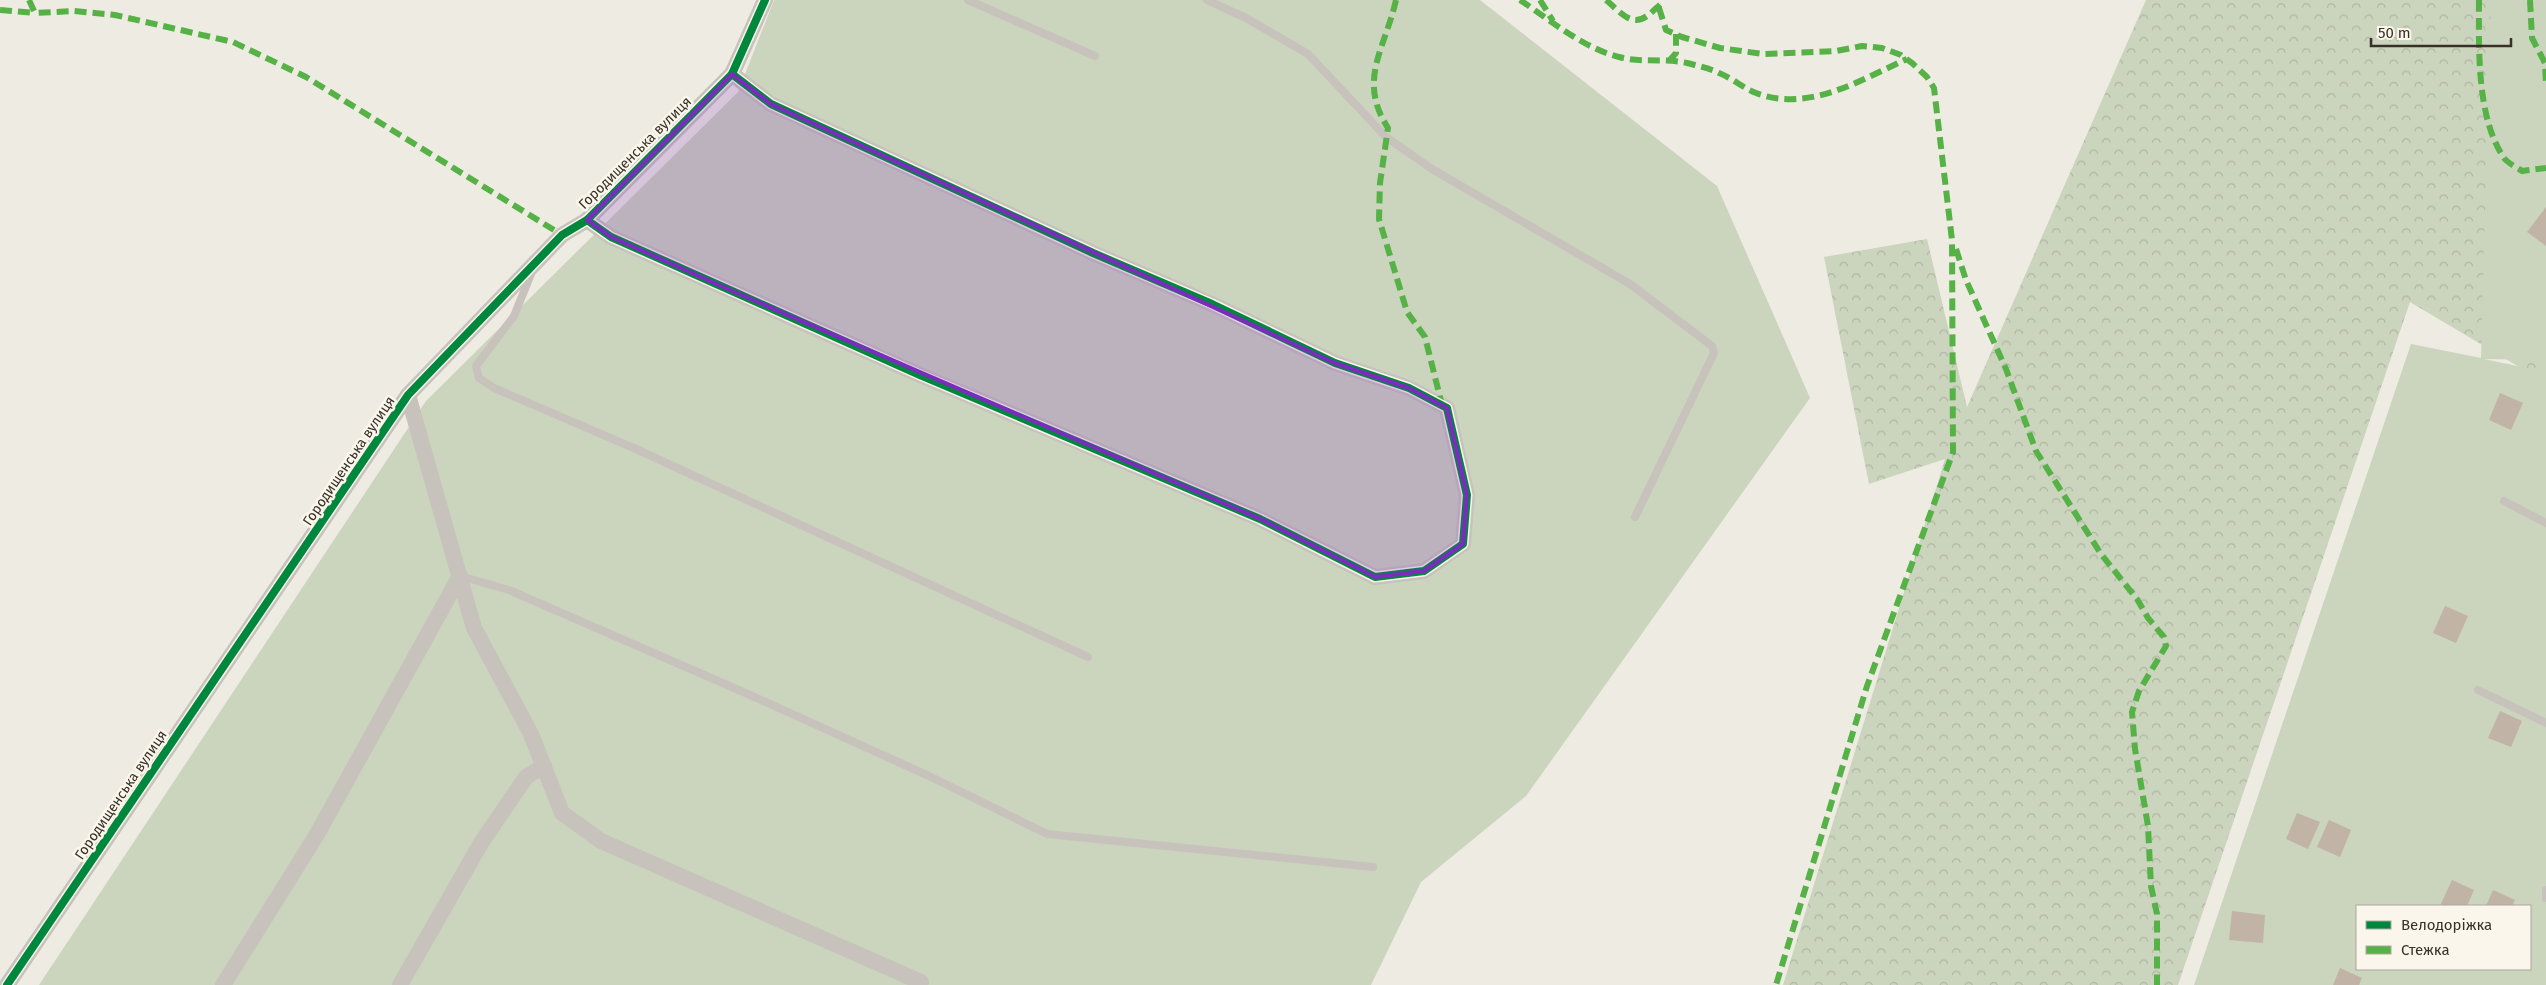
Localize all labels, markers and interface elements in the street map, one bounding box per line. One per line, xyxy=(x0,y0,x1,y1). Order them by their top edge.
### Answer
scale bar xyxy=(2371,15,2511,47)
text: 50 m xyxy=(2378,24,2411,42)
street label: Городищенська вулиця xyxy=(575,93,695,213)
street label: Городищенська вулиця xyxy=(299,393,399,529)
street label: Городищенська вулиця xyxy=(71,727,171,863)
legend xyxy=(2356,905,2531,970)
text: Велодоріжка xyxy=(2401,916,2492,934)
text: Стежка xyxy=(2401,941,2450,959)

